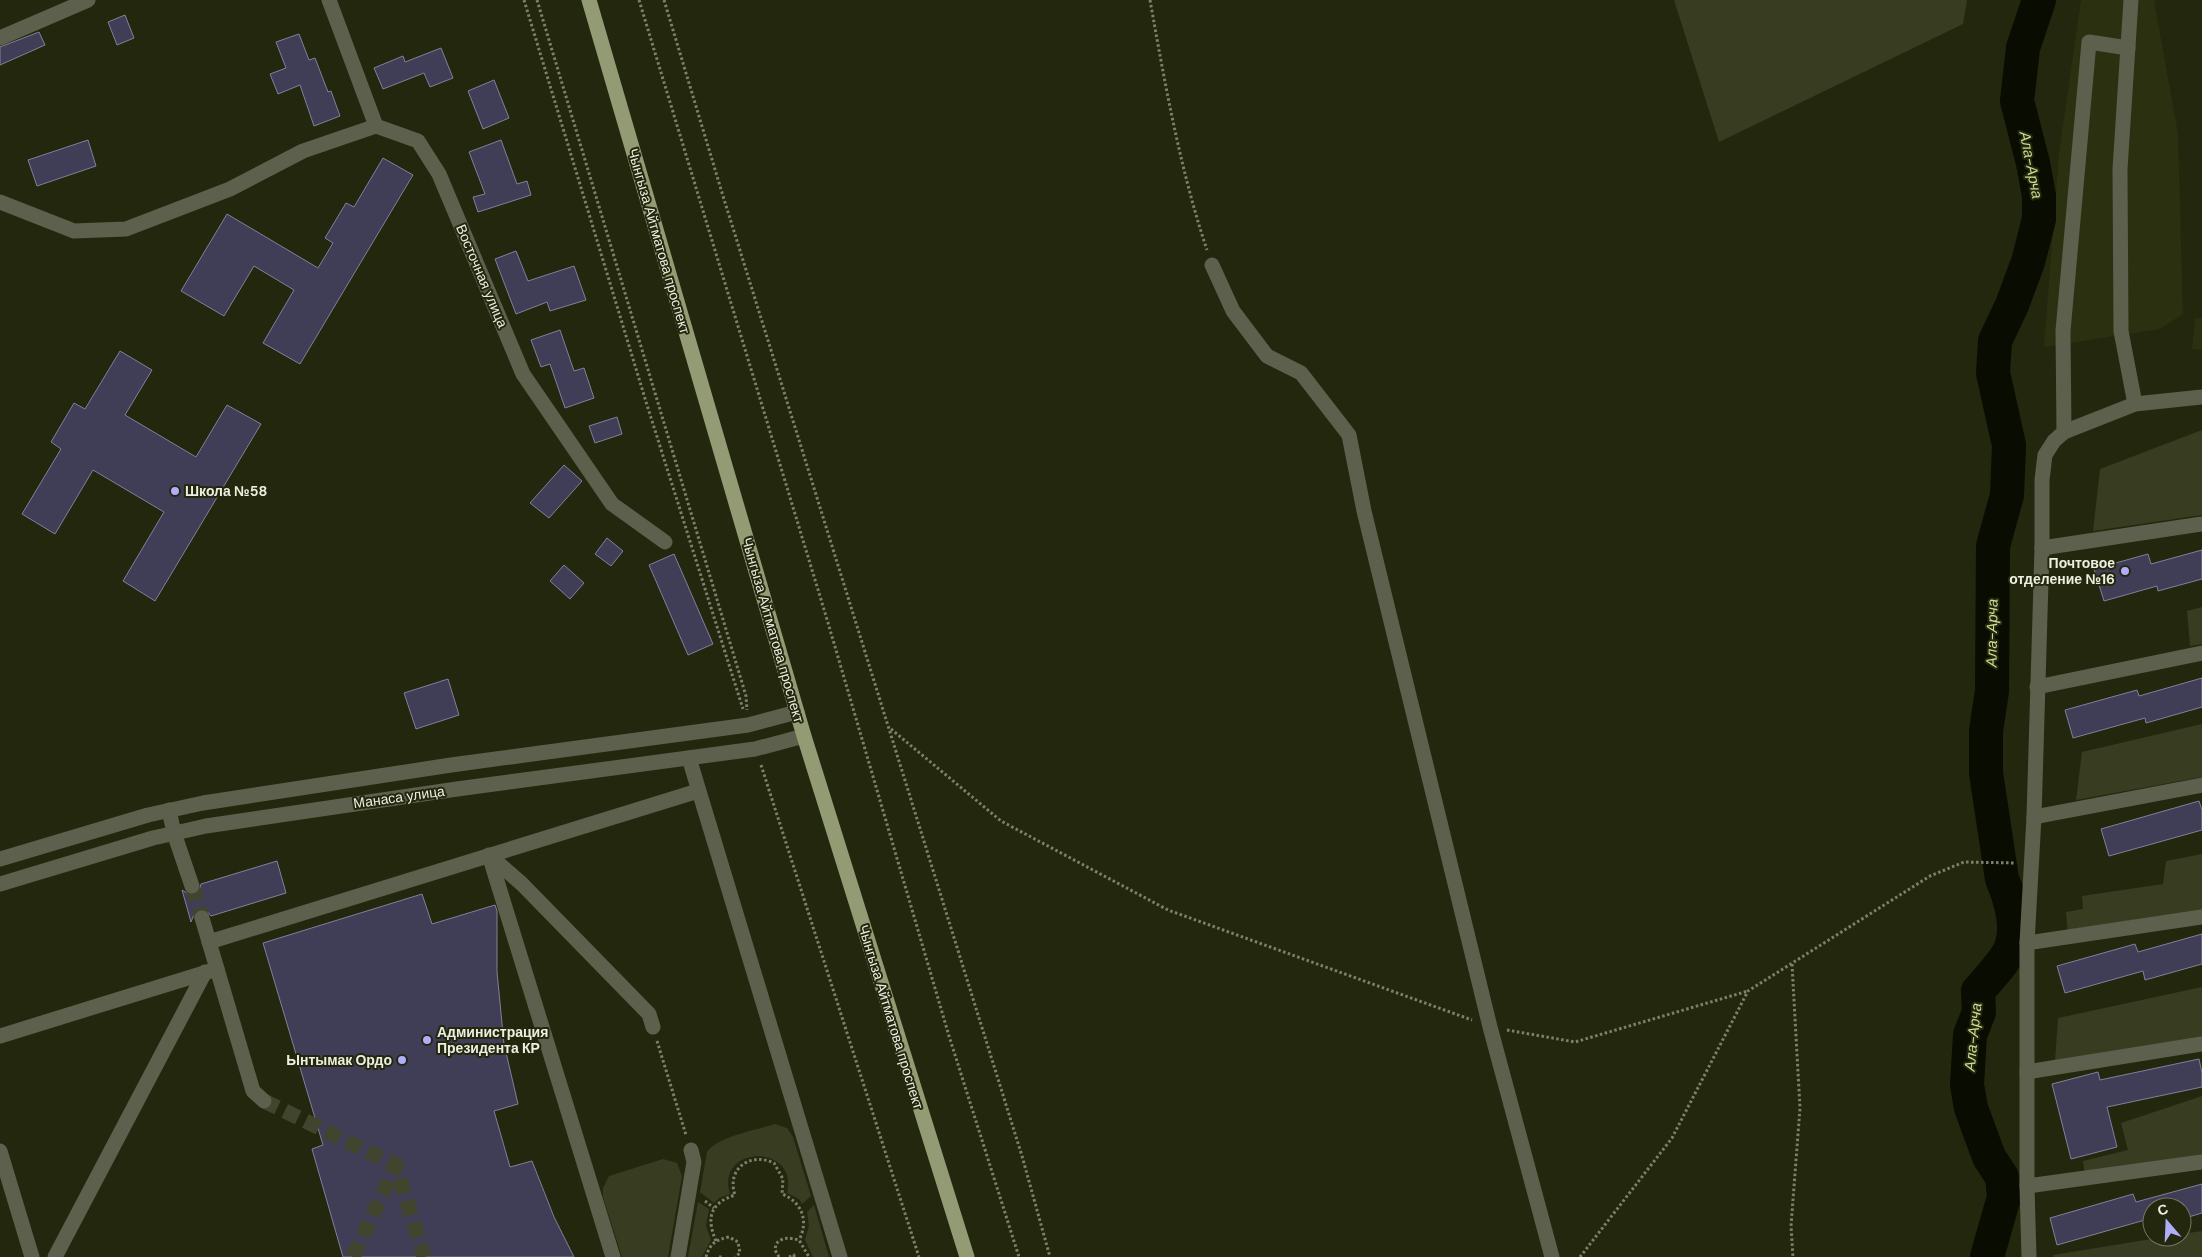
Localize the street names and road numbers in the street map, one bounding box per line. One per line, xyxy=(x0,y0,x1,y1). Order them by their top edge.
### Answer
street label: Чынгыза Айтматова проспект xyxy=(624,146,694,336)
street label: Восточная улица xyxy=(452,222,512,331)
street label: Чынгыза Айтматова проспект xyxy=(738,535,808,725)
street label: Манаса улица xyxy=(352,782,446,812)
street label: Чынгыза Айтматова проспект xyxy=(854,923,928,1112)

